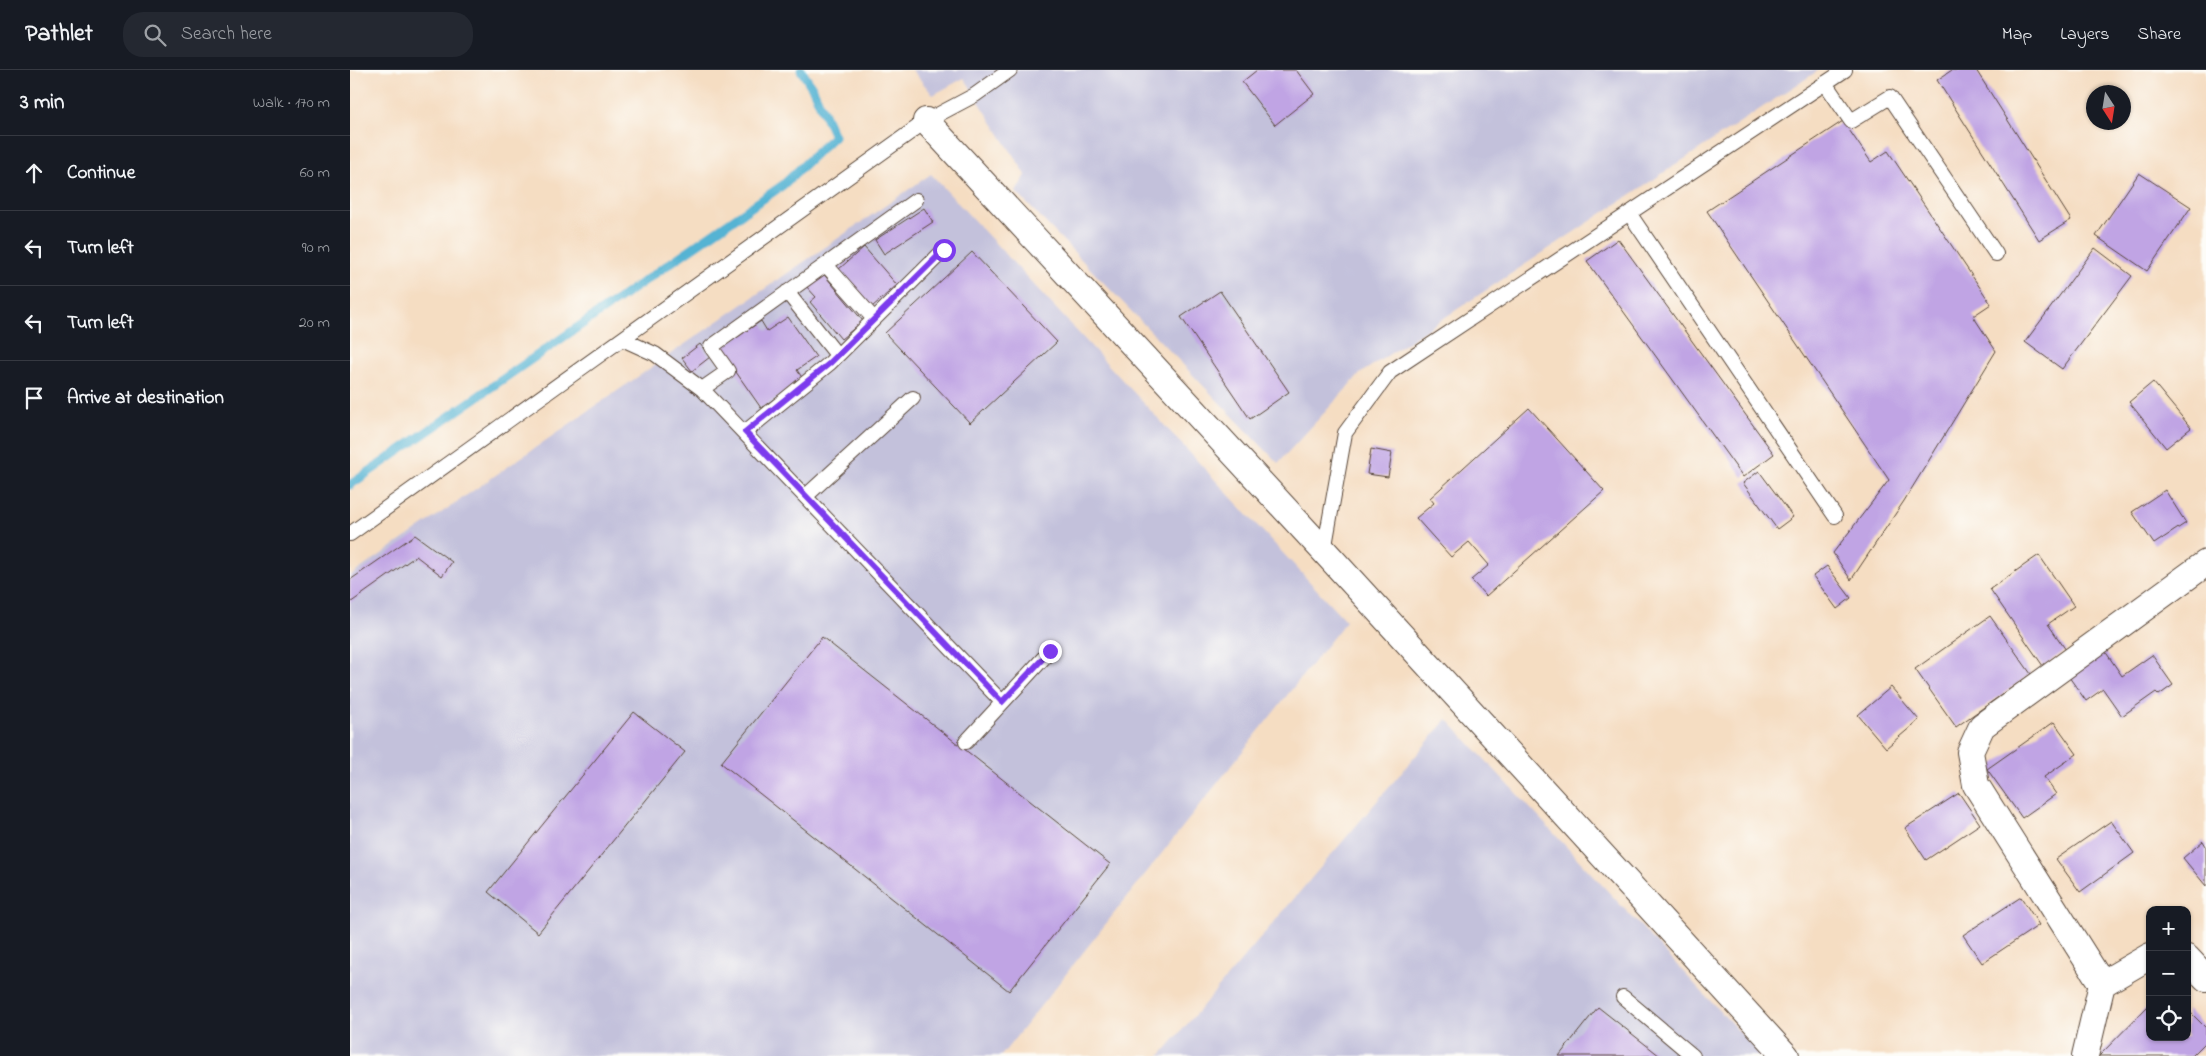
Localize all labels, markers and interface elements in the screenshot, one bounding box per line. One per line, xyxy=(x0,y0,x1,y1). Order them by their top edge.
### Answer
search box xyxy=(123,12,473,57)
text: Pathlet xyxy=(25,17,93,52)
icon: search xyxy=(141,21,169,49)
text: Search here xyxy=(181,21,272,48)
text: Map xyxy=(2002,22,2032,48)
text: Layers xyxy=(2060,22,2110,48)
text: Share xyxy=(2138,22,2181,48)
north arrow xyxy=(2086,85,2131,130)
text: 3 min xyxy=(20,88,64,118)
text: Walk · 170 m xyxy=(253,91,330,115)
icon: ahead xyxy=(20,159,48,187)
text: Continue xyxy=(67,160,135,187)
text: 60 m xyxy=(300,161,330,185)
icon: left xyxy=(20,234,48,262)
text: Turn left xyxy=(67,235,134,262)
text: 90 m xyxy=(302,236,330,260)
route start xyxy=(933,239,956,262)
icon: left xyxy=(20,309,48,337)
text: Turn left xyxy=(67,310,134,337)
text: 20 m xyxy=(299,311,330,335)
icon: arrive xyxy=(20,384,48,412)
text: Arrive at destination xyxy=(67,385,224,412)
route end xyxy=(1039,640,1062,663)
map controls xyxy=(2146,906,2191,1041)
button: + xyxy=(2146,906,2191,951)
button: − xyxy=(2146,951,2191,996)
button: locate xyxy=(2146,996,2191,1041)

